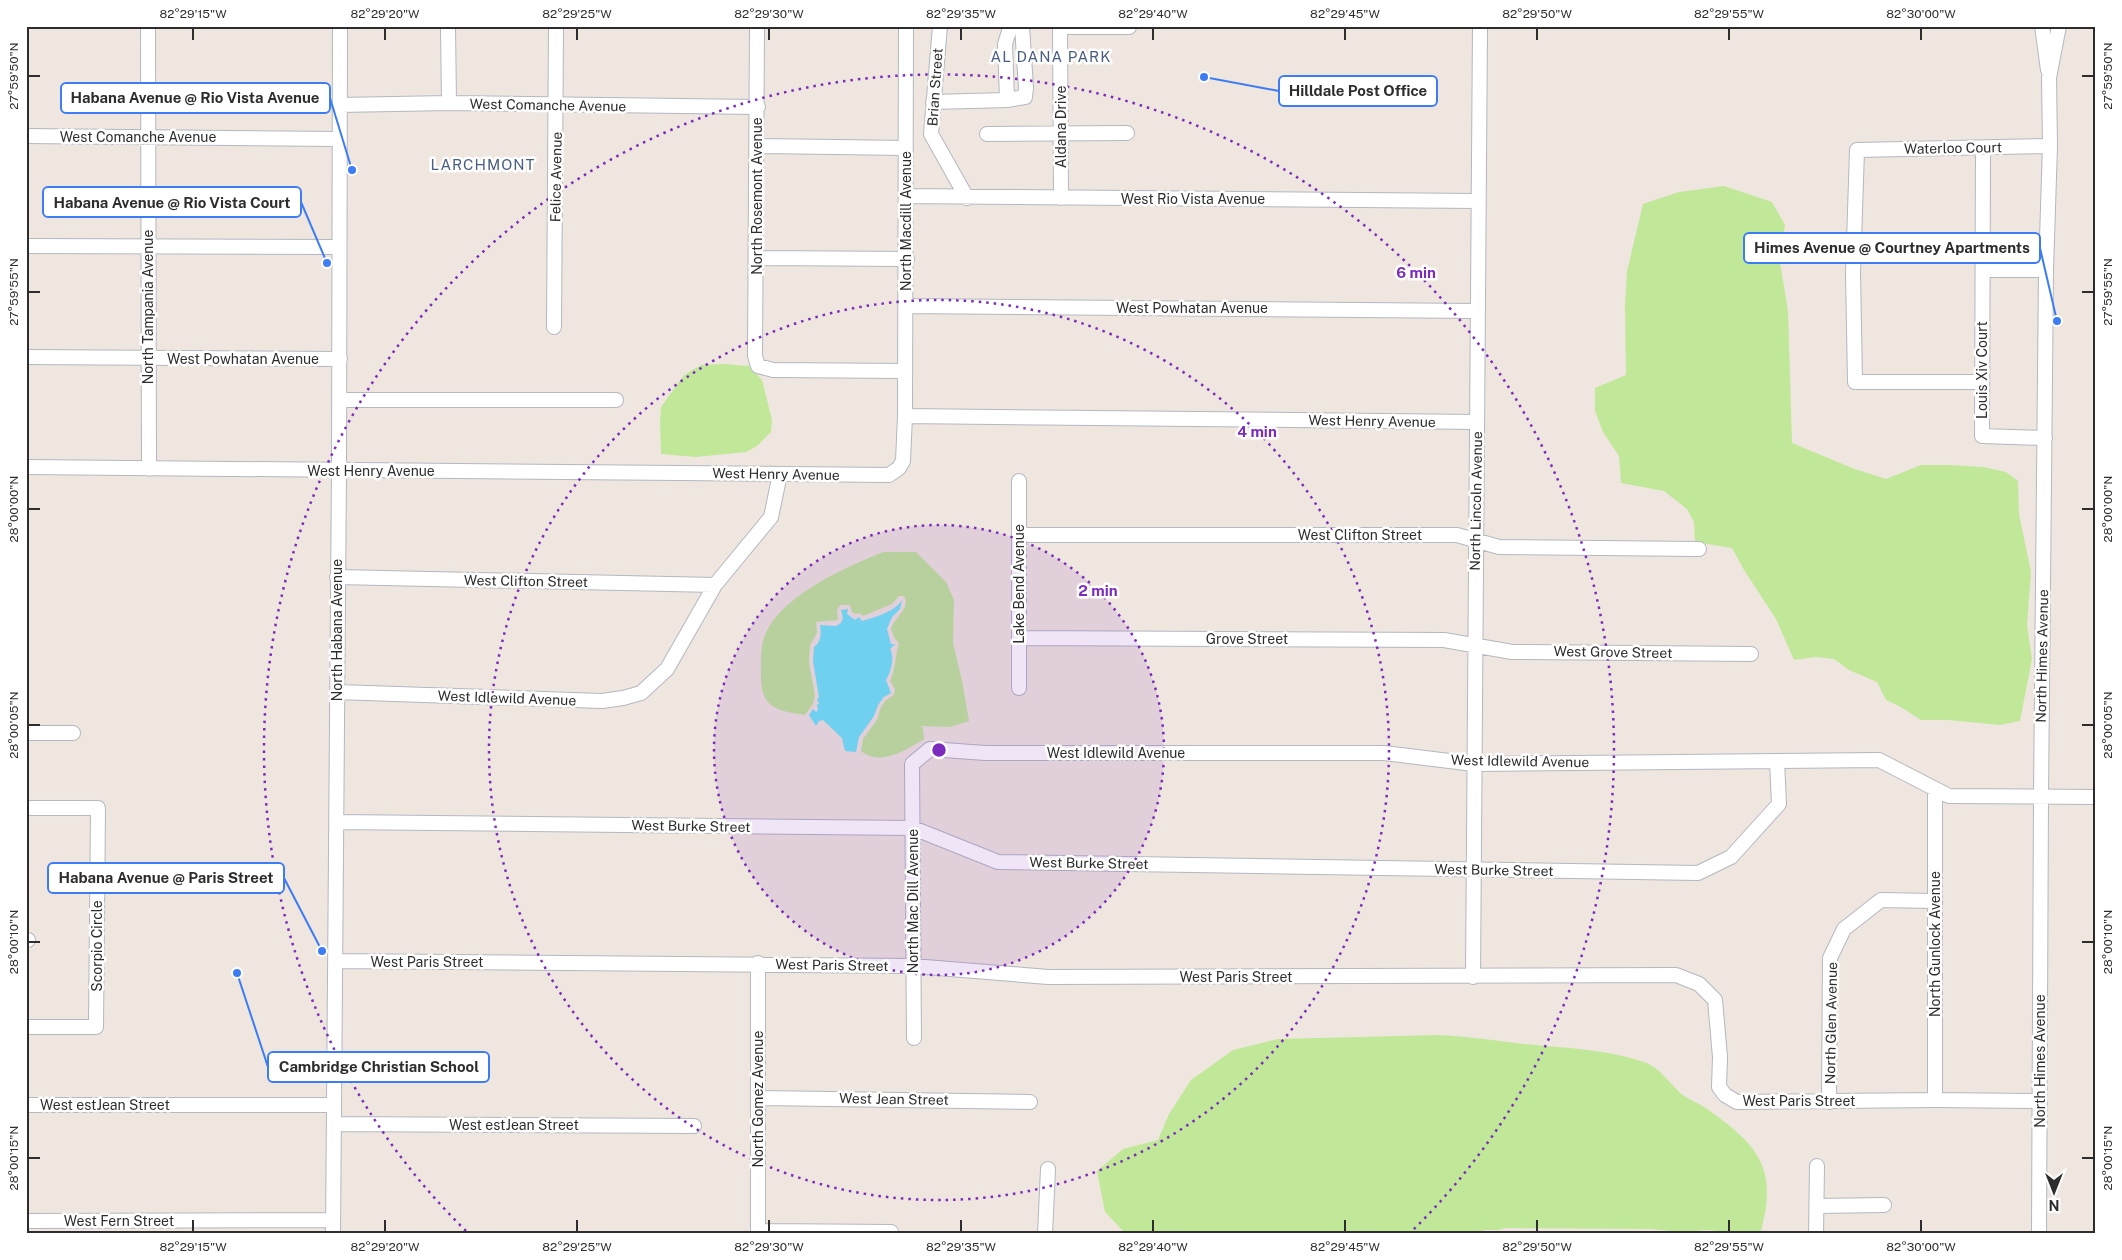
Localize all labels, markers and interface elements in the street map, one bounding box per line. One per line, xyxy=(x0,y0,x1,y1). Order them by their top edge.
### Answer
text: 82°29'15"W xyxy=(159,7,227,21)
text: 82°29'20"W xyxy=(350,7,420,21)
text: 82°29'25"W xyxy=(542,7,612,21)
text: 82°29'30"W xyxy=(734,7,804,21)
text: 82°29'35"W xyxy=(926,7,996,21)
text: 82°29'40"W xyxy=(1118,7,1188,21)
text: 82°29'45"W xyxy=(1310,7,1380,21)
text: 82°29'50"W xyxy=(1502,7,1572,21)
text: 82°29'55"W xyxy=(1694,7,1765,21)
text: 82°30'00"W xyxy=(1886,7,1956,21)
text: 27°59'50"N xyxy=(7,42,21,110)
text: 27°59'50"N xyxy=(2101,42,2115,110)
street label: Brian Street xyxy=(924,47,946,127)
district label: AL DANA PARK xyxy=(991,48,1111,65)
callout: Hilldale Post Office xyxy=(1279,76,1437,106)
text: Hilldale Post Office xyxy=(1289,82,1427,99)
callout: Habana Avenue @ Rio Vista Avenue xyxy=(61,83,330,113)
street label: Aldana Drive xyxy=(1053,86,1069,168)
text: Habana Avenue @ Rio Vista Avenue xyxy=(70,89,320,106)
street label: West Comanche Avenue xyxy=(470,96,627,114)
street label: North Rosemont Avenue xyxy=(749,117,765,275)
street label: West Comanche Avenue xyxy=(60,129,216,145)
street label: Felice Avenue xyxy=(547,132,565,222)
street label: Waterloo Court xyxy=(1904,139,2002,157)
street label: North Macdill Avenue xyxy=(898,151,914,291)
district label: LARCHMONT xyxy=(431,156,535,173)
callout: Habana Avenue @ Rio Vista Court xyxy=(43,187,301,217)
street label: West Rio Vista Avenue xyxy=(1121,191,1265,207)
text: Habana Avenue @ Rio Vista Court xyxy=(53,194,291,211)
street label: North Tampania Avenue xyxy=(140,230,156,384)
callout: Himes Avenue @ Courtney Apartments xyxy=(1744,233,2040,263)
text: Himes Avenue @ Courtney Apartments xyxy=(1754,239,2030,256)
text: 27°59'55"N xyxy=(7,258,21,326)
text: 27°59'55"N xyxy=(2101,258,2115,326)
text: 6 min xyxy=(1396,264,1436,281)
street label: West Powhatan Avenue xyxy=(1116,300,1268,316)
street label: Louis Xiv Court xyxy=(1974,321,1990,419)
street label: West Powhatan Avenue xyxy=(167,351,319,367)
street label: West Henry Avenue xyxy=(1308,412,1436,430)
text: 4 min xyxy=(1237,423,1277,440)
street label: North Lincoln Avenue xyxy=(1467,431,1485,571)
street label: West Henry Avenue xyxy=(307,463,435,479)
street label: West Henry Avenue xyxy=(712,465,840,483)
text: 28°00'00"N xyxy=(7,476,21,542)
text: 28°00'00"N xyxy=(2101,476,2115,542)
street label: Lake Bend Avenue xyxy=(1011,524,1027,644)
street label: West Clifton Street xyxy=(1298,527,1422,543)
street label: North Habana Avenue xyxy=(329,559,345,701)
street label: West Clifton Street xyxy=(464,572,588,590)
text: 2 min xyxy=(1078,582,1118,599)
street label: North Himes Avenue xyxy=(2033,589,2051,723)
street label: Grove Street xyxy=(1206,631,1288,647)
street label: West Grove Street xyxy=(1553,643,1673,661)
street label: West Idlewild Avenue xyxy=(437,688,577,708)
text: 28°00'05"N xyxy=(7,691,21,759)
text: 28°00'05"N xyxy=(2101,691,2115,759)
centre of rings xyxy=(930,741,948,759)
street label: West Idlewild Avenue xyxy=(1047,745,1185,761)
street label: West Idlewild Avenue xyxy=(1451,752,1590,770)
street label: West Burke Street xyxy=(631,817,751,835)
street label: North Mac Dill Avenue xyxy=(905,829,921,973)
street label: West Burke Street xyxy=(1029,854,1149,872)
street label: West Burke Street xyxy=(1434,861,1554,879)
callout: Habana Avenue @ Paris Street xyxy=(48,863,284,893)
text: Habana Avenue @ Paris Street xyxy=(58,869,274,886)
street label: North Gunlock Avenue xyxy=(1927,871,1943,1017)
street label: Scorpio Circle xyxy=(89,900,105,992)
text: 28°00'10"N xyxy=(7,910,21,974)
text: 28°00'10"N xyxy=(2101,910,2115,974)
street label: West Paris Street xyxy=(370,954,484,970)
street label: West Paris Street xyxy=(775,956,889,974)
street label: North Glen Avenue xyxy=(1822,962,1840,1084)
street label: West Paris Street xyxy=(1179,969,1293,985)
street label: North Himes Avenue xyxy=(2032,994,2048,1128)
street label: North Gomez Avenue xyxy=(750,1031,766,1167)
callout: Cambridge Christian School xyxy=(268,1052,489,1082)
text: Cambridge Christian School xyxy=(279,1058,479,1075)
street label: West Jean Street xyxy=(839,1090,949,1108)
street label: West Paris Street xyxy=(1742,1093,1856,1109)
street label: West estJean Street xyxy=(40,1097,170,1113)
street label: West estJean Street xyxy=(449,1117,579,1133)
text: 28°00'15"N xyxy=(7,1126,21,1190)
text: 28°00'15"N xyxy=(2101,1126,2115,1190)
north arrow xyxy=(2030,1168,2080,1218)
text: N xyxy=(2049,1197,2059,1213)
street label: West Fern Street xyxy=(64,1213,174,1229)
text: 82°29'15"W xyxy=(159,1240,227,1254)
text: 82°29'20"W xyxy=(350,1240,420,1254)
text: 82°29'25"W xyxy=(542,1240,612,1254)
text: 82°29'30"W xyxy=(734,1240,804,1254)
text: 82°29'35"W xyxy=(926,1240,996,1254)
text: 82°29'40"W xyxy=(1118,1240,1188,1254)
text: 82°29'45"W xyxy=(1310,1240,1380,1254)
text: 82°29'50"W xyxy=(1502,1240,1572,1254)
text: 82°29'55"W xyxy=(1694,1240,1765,1254)
text: 82°30'00"W xyxy=(1886,1240,1956,1254)

